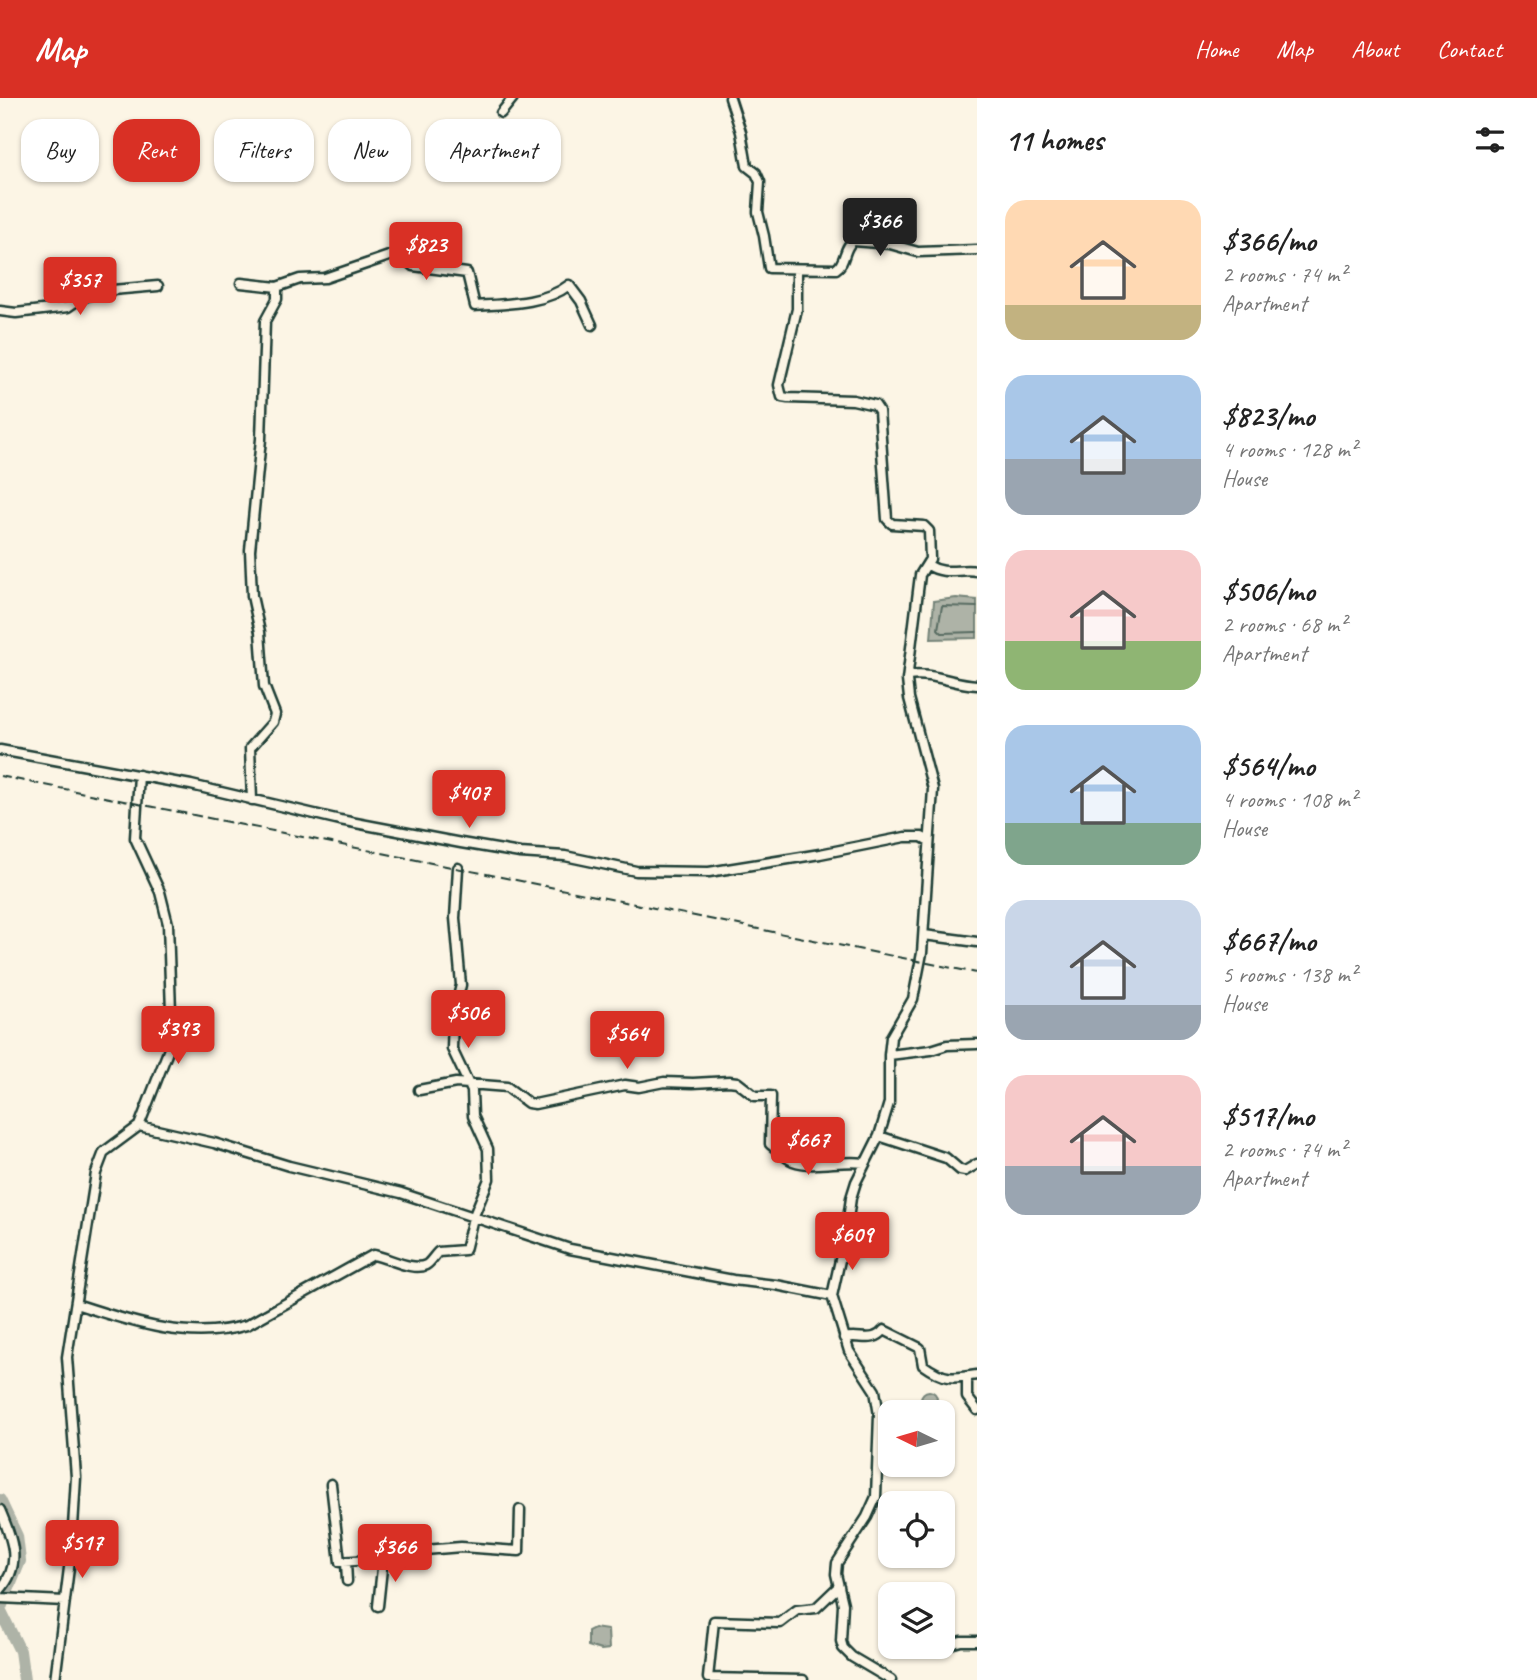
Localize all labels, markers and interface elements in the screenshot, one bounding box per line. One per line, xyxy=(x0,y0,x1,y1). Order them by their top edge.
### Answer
text: Map xyxy=(35,28,86,70)
text: Home xyxy=(1195,34,1238,64)
text: Map xyxy=(1276,34,1313,64)
text: About xyxy=(1351,34,1399,64)
text: Contact xyxy=(1437,34,1502,64)
chip: Buy xyxy=(21,119,99,182)
chip: Rent xyxy=(113,119,200,182)
chip: Filters xyxy=(214,119,314,182)
chip: New xyxy=(328,119,411,182)
chip: Apartment xyxy=(425,119,561,182)
text: 11 homes xyxy=(1005,121,1103,159)
icon: filters xyxy=(1471,121,1509,159)
pin: $366 xyxy=(839,198,921,258)
text: $366 xyxy=(859,206,901,235)
pin: $823 xyxy=(385,222,467,282)
text: $366/mo xyxy=(1222,222,1316,260)
icon: home xyxy=(1061,228,1145,312)
text: $823 xyxy=(405,230,447,259)
pin: $357 xyxy=(39,258,121,317)
text: 2 rooms · 74 m² xyxy=(1222,260,1346,289)
text: $357 xyxy=(60,265,100,294)
text: Apartment xyxy=(1222,289,1307,318)
text: $823/mo xyxy=(1222,397,1314,435)
icon: home xyxy=(1061,403,1145,487)
text: 4 rooms · 128 m² xyxy=(1222,435,1357,464)
text: House xyxy=(1222,464,1267,493)
text: $506/mo xyxy=(1222,572,1315,610)
icon: home xyxy=(1061,578,1145,662)
text: 2 rooms · 68 m² xyxy=(1222,610,1346,639)
text: Apartment xyxy=(1222,639,1307,668)
text: $564/mo xyxy=(1222,747,1315,785)
icon: home xyxy=(1061,753,1145,837)
pin: $407 xyxy=(428,770,510,830)
text: $407 xyxy=(448,778,490,807)
text: 4 rooms · 108 m² xyxy=(1222,785,1357,814)
text: House xyxy=(1222,814,1267,843)
text: $667/mo xyxy=(1222,922,1316,960)
icon: home xyxy=(1061,928,1145,1012)
text: 5 rooms · 138 m² xyxy=(1222,960,1357,989)
text: House xyxy=(1222,989,1267,1018)
pin: $506 xyxy=(427,990,509,1050)
text: $506 xyxy=(447,998,489,1027)
pin: $393 xyxy=(137,1006,219,1066)
pin: $564 xyxy=(586,1012,668,1071)
text: $393 xyxy=(157,1014,199,1043)
text: $564 xyxy=(606,1019,648,1048)
text: $517/mo xyxy=(1222,1097,1314,1135)
icon: home xyxy=(1061,1103,1145,1187)
pin: $667 xyxy=(767,1118,849,1177)
text: $667 xyxy=(787,1125,829,1154)
text: 2 rooms · 74 m² xyxy=(1222,1135,1346,1164)
text: Apartment xyxy=(1222,1164,1307,1193)
pin: $609 xyxy=(811,1212,893,1272)
text: $609 xyxy=(831,1220,873,1249)
north arrow xyxy=(878,1400,956,1477)
map controls xyxy=(878,1400,955,1659)
button: locate xyxy=(878,1491,955,1568)
pin: $517 xyxy=(41,1520,123,1580)
pin: $366 xyxy=(354,1524,436,1584)
text: $517 xyxy=(62,1528,102,1557)
text: $366 xyxy=(374,1532,416,1561)
button: layers xyxy=(878,1582,955,1659)

